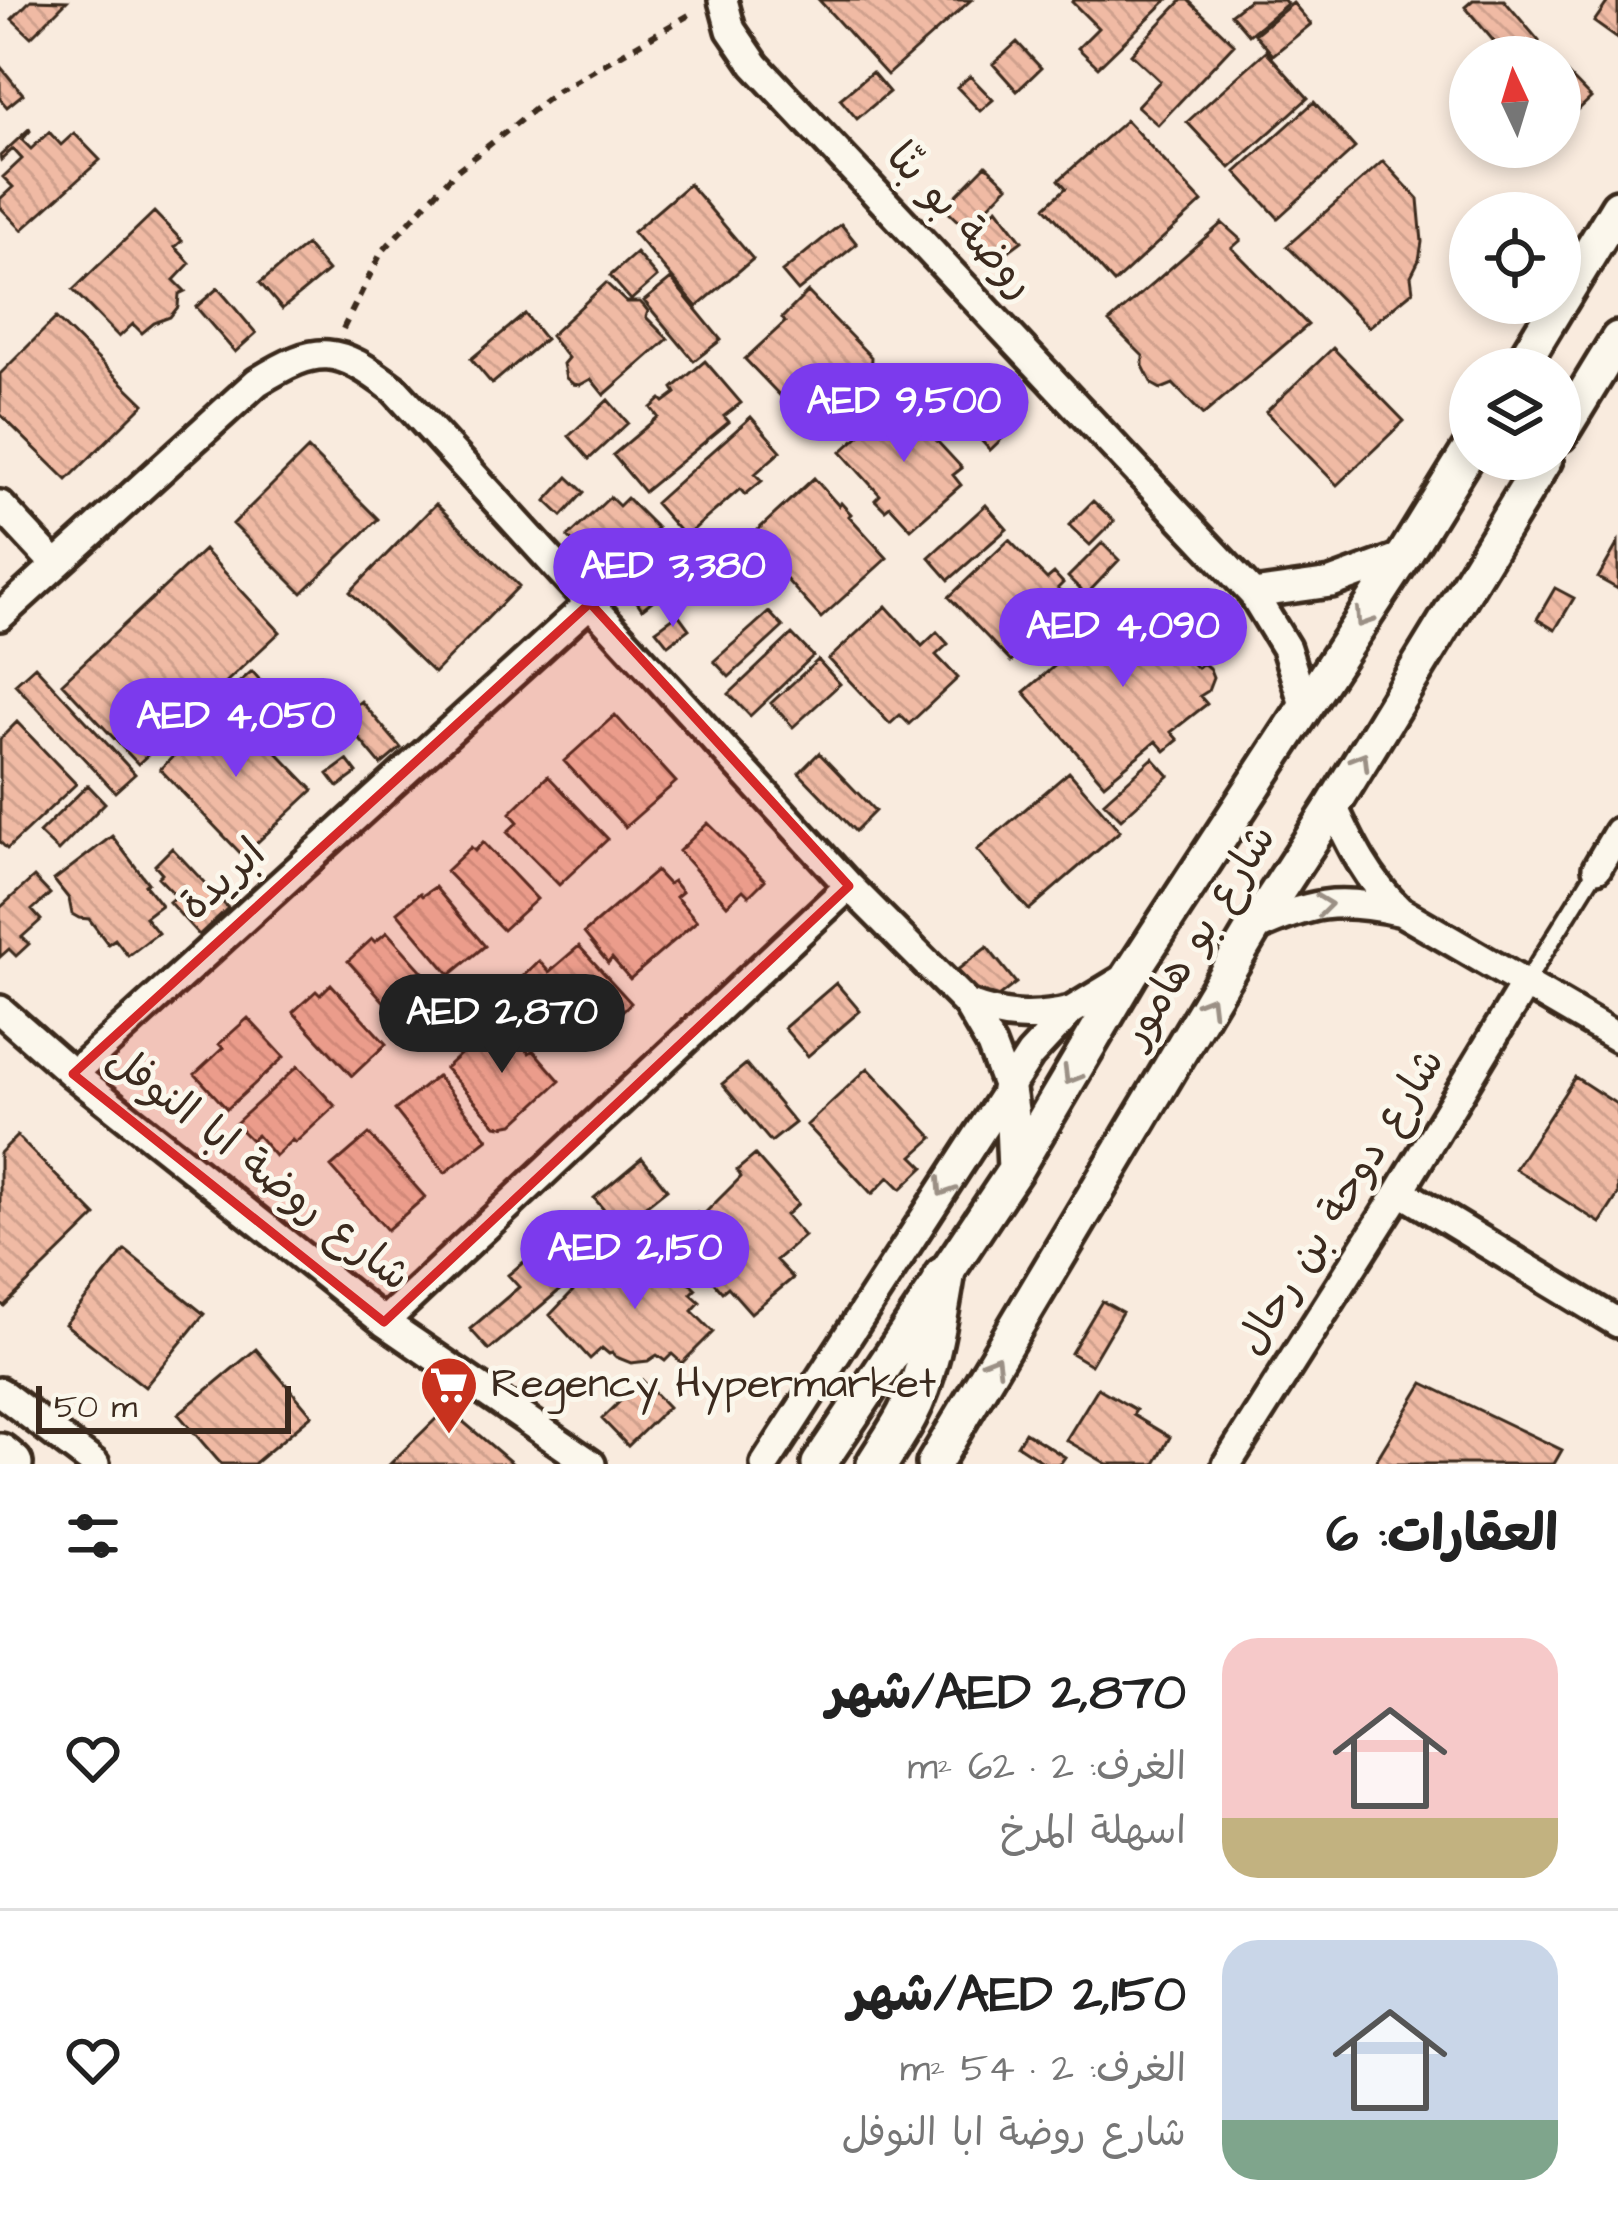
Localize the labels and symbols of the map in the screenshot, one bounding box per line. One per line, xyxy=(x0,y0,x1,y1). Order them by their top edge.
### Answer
north arrow xyxy=(1449,36,1581,168)
street label: روضة بو بنّا xyxy=(872,130,1048,312)
pin: AED 9,500 xyxy=(767,363,1041,465)
pin: AED 3,380 xyxy=(536,528,810,630)
pin: AED 4,090 xyxy=(986,588,1260,690)
one-way arrow xyxy=(1355,606,1378,628)
pin: AED 4,050 xyxy=(99,678,373,780)
one-way arrow xyxy=(1347,751,1369,773)
street label: شارع بو هامور xyxy=(1106,814,1290,1061)
street label: ابريدة xyxy=(167,826,279,934)
one-way arrow xyxy=(1314,893,1334,919)
pin: AED 2,870 xyxy=(365,974,639,1076)
one-way arrow xyxy=(1194,995,1217,1016)
street label: شارع روضة ابا النوفل xyxy=(94,1031,422,1305)
street label: شارع دوحة بن رحال xyxy=(1223,1037,1459,1367)
one-way arrow xyxy=(1063,1063,1085,1085)
one-way arrow xyxy=(936,1174,958,1196)
pin: AED 2,150 xyxy=(498,1210,772,1312)
supermarket icon: Regency Hypermarket xyxy=(418,1354,480,1436)
one-way arrow xyxy=(980,1355,1002,1376)
place label: Regency Hypermarket xyxy=(491,1356,936,1415)
scale bar xyxy=(36,1380,291,1433)

